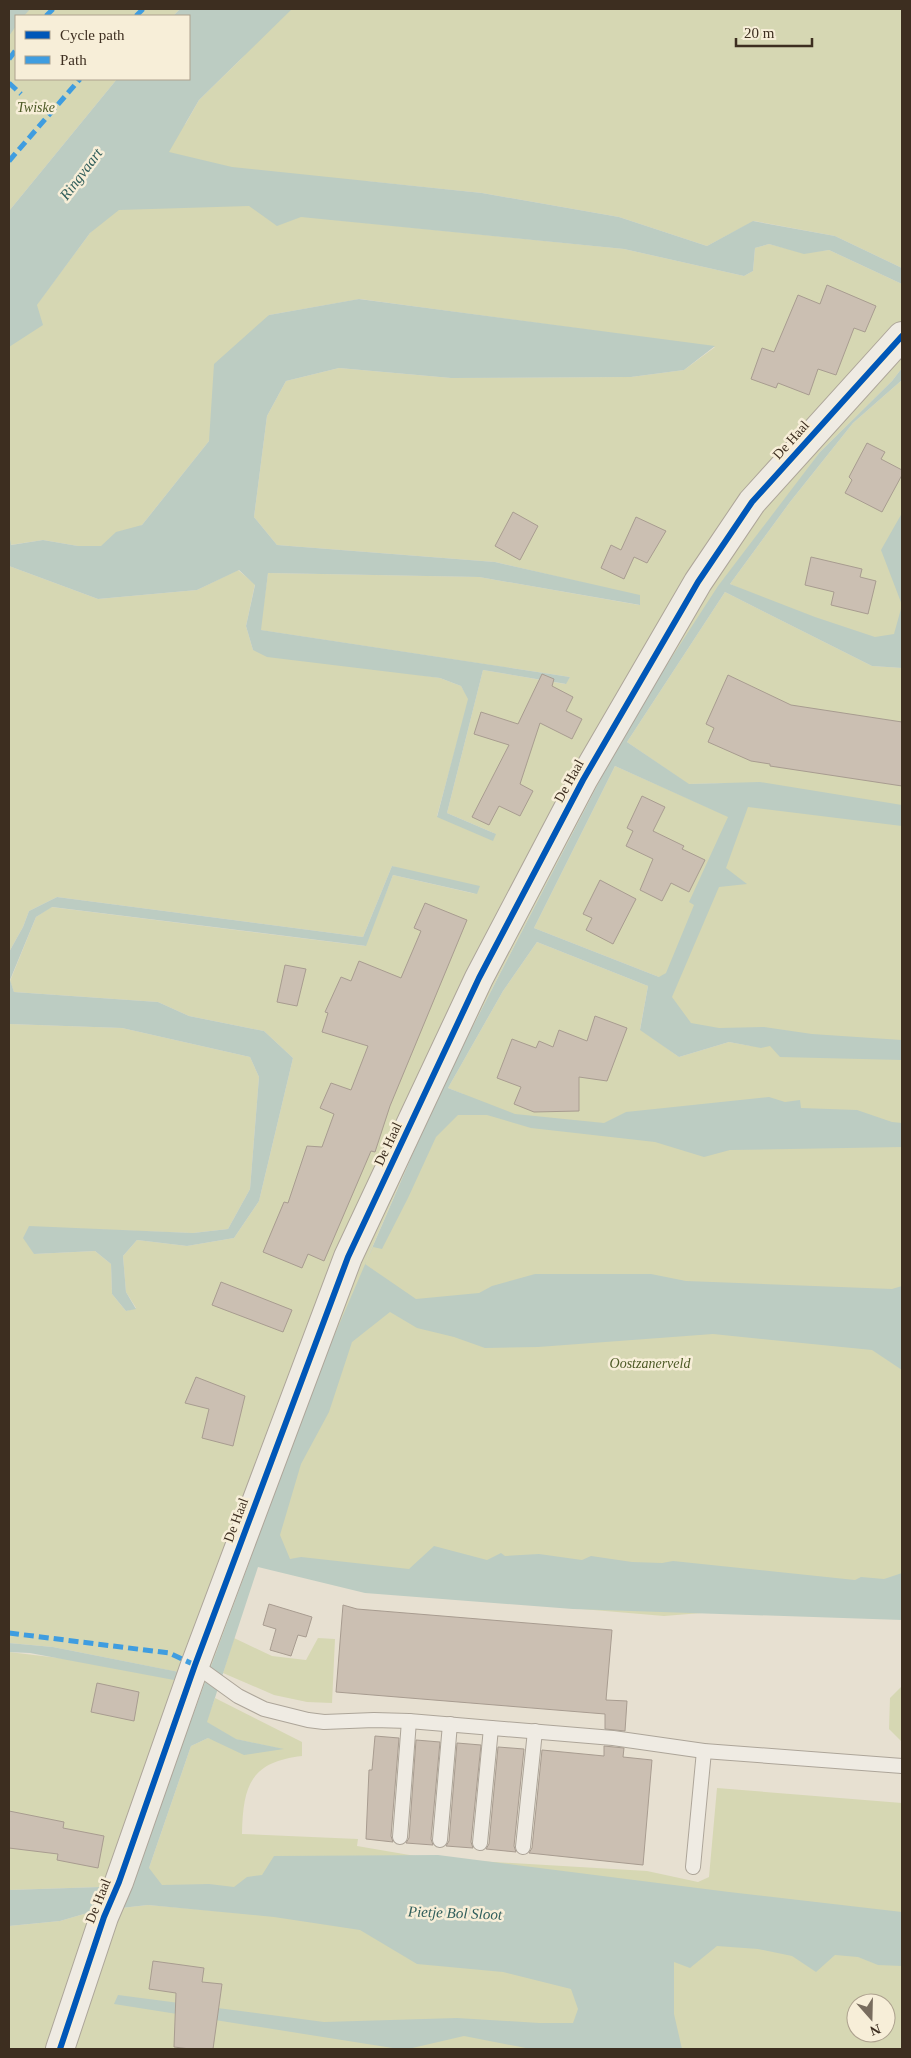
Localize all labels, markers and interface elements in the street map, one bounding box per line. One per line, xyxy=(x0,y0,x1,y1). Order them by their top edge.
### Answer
legend xyxy=(15,15,190,80)
scale bar xyxy=(736,15,812,47)
text: 20 m xyxy=(744,25,775,41)
text: Cycle path xyxy=(60,27,125,43)
text: Path xyxy=(60,52,87,68)
park label: Twiske xyxy=(17,100,55,115)
water label: Ringvaart xyxy=(56,145,106,204)
street label: De Haal xyxy=(770,418,812,462)
street label: De Haal xyxy=(551,757,587,805)
street label: De Haal xyxy=(371,1120,405,1168)
park label: Oostzanerveld xyxy=(610,1356,691,1371)
street label: De Haal xyxy=(221,1496,251,1544)
street label: De Haal xyxy=(82,1877,114,1925)
water label: Pietje Bol Sloot xyxy=(407,1903,503,1923)
north arrow xyxy=(846,1993,896,2043)
text: N xyxy=(868,2021,883,2039)

